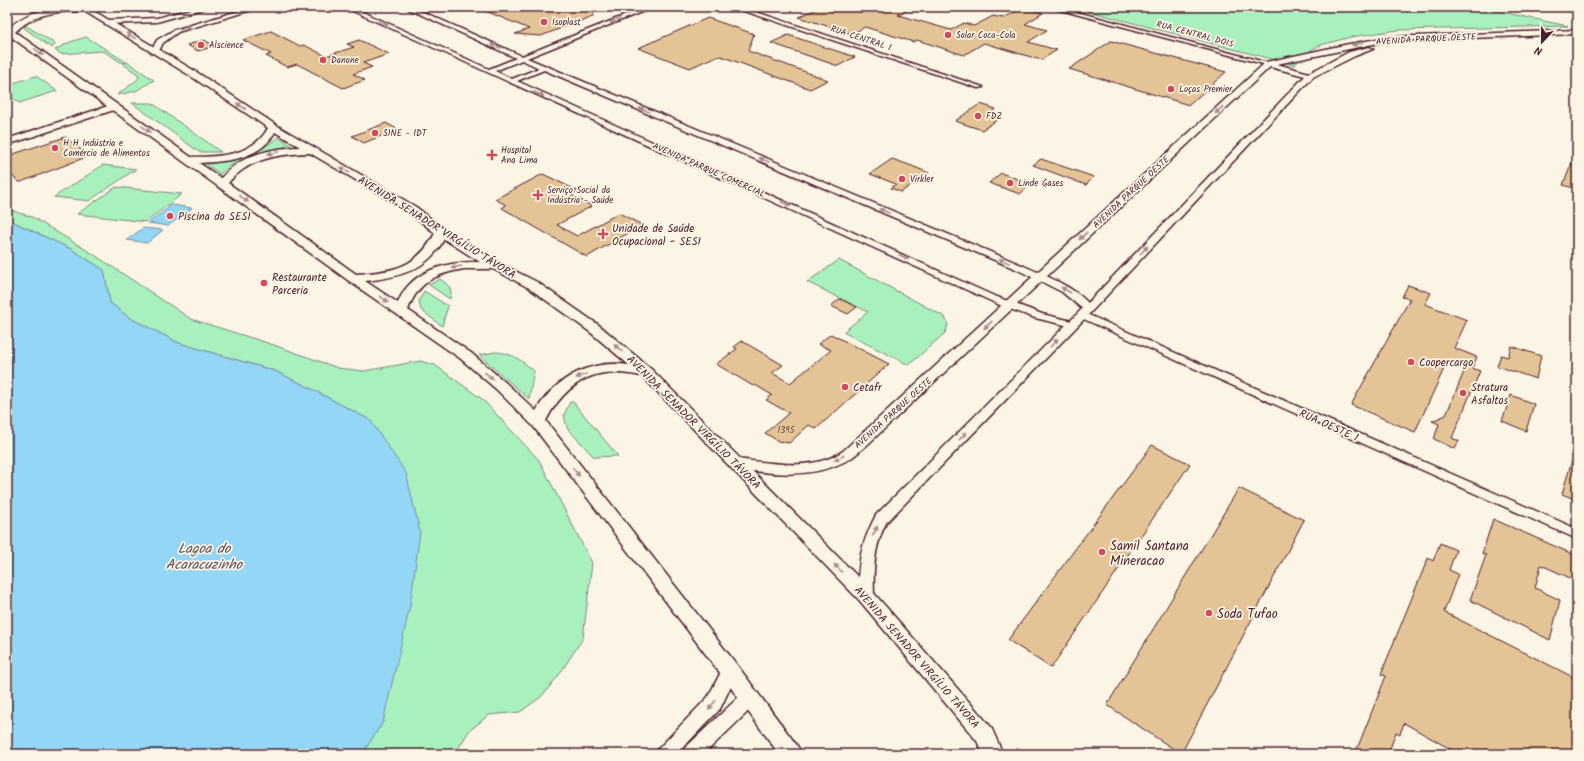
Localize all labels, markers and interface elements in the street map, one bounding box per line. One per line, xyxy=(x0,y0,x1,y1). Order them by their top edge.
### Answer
place label: Isoplast xyxy=(552,15,581,30)
marker: Isoplast xyxy=(539,17,549,27)
street label: RUA CENTRAL DOIS xyxy=(1155,17,1235,52)
one-way arrow xyxy=(608,19,620,25)
one-way arrow xyxy=(377,20,388,26)
street label: RUA CENTRAL 1 xyxy=(828,22,893,55)
north arrow xyxy=(1522,22,1562,62)
one-way arrow xyxy=(179,25,191,31)
place label: Solar Coca-Cola xyxy=(956,28,1016,43)
street label: AVENIDA PARQUE OESTE xyxy=(1375,29,1477,50)
marker: Solar Coca-Cola xyxy=(943,30,953,40)
one-way arrow xyxy=(125,33,137,40)
place label: Alscience xyxy=(209,38,244,53)
marker: Alscience xyxy=(196,40,206,50)
text: N xyxy=(1532,41,1545,60)
one-way arrow xyxy=(1350,42,1363,48)
one-way arrow xyxy=(491,43,502,49)
one-way arrow xyxy=(33,48,44,56)
place label: Danone xyxy=(331,53,359,68)
marker: Danone xyxy=(318,55,328,65)
place label: Loças Premier xyxy=(1179,82,1233,97)
marker: Loças Premier xyxy=(1166,84,1176,94)
one-way arrow xyxy=(534,91,545,97)
one-way arrow xyxy=(236,102,246,110)
one-way arrow xyxy=(1214,105,1225,114)
one-way arrow xyxy=(639,107,650,113)
place label: FDZ xyxy=(986,109,1003,124)
marker: FDZ xyxy=(973,111,983,121)
one-way arrow xyxy=(141,125,151,133)
place label: SINE - IDT xyxy=(383,126,428,141)
marker: SINE - IDT xyxy=(370,128,380,138)
place label: H H Indústria e Comércio de Alimentos xyxy=(63,136,150,161)
street label: AVENIDA PARQUE COMERCIAL xyxy=(650,139,768,202)
marker: H H Indústria e Comércio de Alimentos xyxy=(50,143,60,153)
place label: Hospital Ana Lima xyxy=(501,143,538,168)
marker: Hospital Ana Lima xyxy=(486,149,498,161)
one-way arrow xyxy=(266,150,279,156)
street label: AVENIDA PARQUE OESTE xyxy=(1089,152,1174,232)
one-way arrow xyxy=(758,157,770,163)
one-way arrow xyxy=(340,166,350,174)
street label: AVENIDA SENADOR VIRGÍLIO TÁVORA xyxy=(354,172,519,284)
place label: Virkler xyxy=(910,172,934,187)
marker: Virkler xyxy=(897,174,907,184)
place label: Linde Gases xyxy=(1018,176,1064,191)
marker: Linde Gases xyxy=(1005,178,1015,188)
place label: Serviço Social da Indústria - Saúde xyxy=(547,183,613,208)
marker: Serviço Social da Indústria - Saúde xyxy=(532,189,544,201)
one-way arrow xyxy=(239,195,249,203)
one-way arrow xyxy=(780,201,791,207)
place label: Piscina do SESI xyxy=(178,208,251,226)
one-way arrow xyxy=(878,208,890,214)
marker: Piscina do SESI xyxy=(165,211,175,221)
place label: Unidade de Saúde Ocupacional - SESI xyxy=(612,220,701,251)
marker: Unidade de Saúde Ocupacional - SESI xyxy=(597,228,609,240)
one-way arrow xyxy=(1078,232,1088,241)
one-way arrow xyxy=(1140,245,1149,255)
one-way arrow xyxy=(899,255,911,261)
one-way arrow xyxy=(997,258,1009,264)
one-way arrow xyxy=(450,264,462,270)
place label: Restaurante Parceria xyxy=(272,269,327,300)
marker: Restaurante Parceria xyxy=(259,278,269,288)
one-way arrow xyxy=(1060,287,1072,294)
one-way arrow xyxy=(379,295,389,303)
one-way arrow xyxy=(984,320,993,329)
one-way arrow xyxy=(1049,338,1059,348)
one-way arrow xyxy=(612,344,623,353)
street label: AVENIDA SENADOR VIRGÍLIO TÁVORA xyxy=(622,351,765,494)
place label: Coopercargo xyxy=(1419,354,1473,372)
marker: Coopercargo xyxy=(1406,357,1416,367)
one-way arrow xyxy=(484,371,494,380)
one-way arrow xyxy=(575,372,587,379)
street label: AVENIDA PARQUE OESTE xyxy=(851,374,936,453)
place label: Cetafr xyxy=(853,379,883,397)
place label: Stratura Asfaltos xyxy=(1471,379,1509,410)
marker: Cetafr xyxy=(840,382,850,392)
marker: Stratura Asfaltos xyxy=(1458,388,1468,398)
street label: RUA OESTE 1 xyxy=(1296,405,1361,447)
house number: 1395 xyxy=(777,423,796,438)
one-way arrow xyxy=(958,431,968,441)
one-way arrow xyxy=(833,455,845,461)
one-way arrow xyxy=(572,466,581,477)
one-way arrow xyxy=(872,525,878,537)
place label: Samil Santana Mineracao xyxy=(1110,536,1189,572)
water label: Lagoa do Acaracuzinho xyxy=(166,538,244,576)
marker: Samil Santana Mineracao xyxy=(1097,547,1107,557)
one-way arrow xyxy=(833,563,843,573)
street label: AVENIDA SENADOR VIRGÍLIO TÁVORA xyxy=(849,582,984,733)
place label: Soda Tufao xyxy=(1217,604,1278,625)
marker: Soda Tufao xyxy=(1204,608,1214,618)
one-way arrow xyxy=(707,699,716,710)

